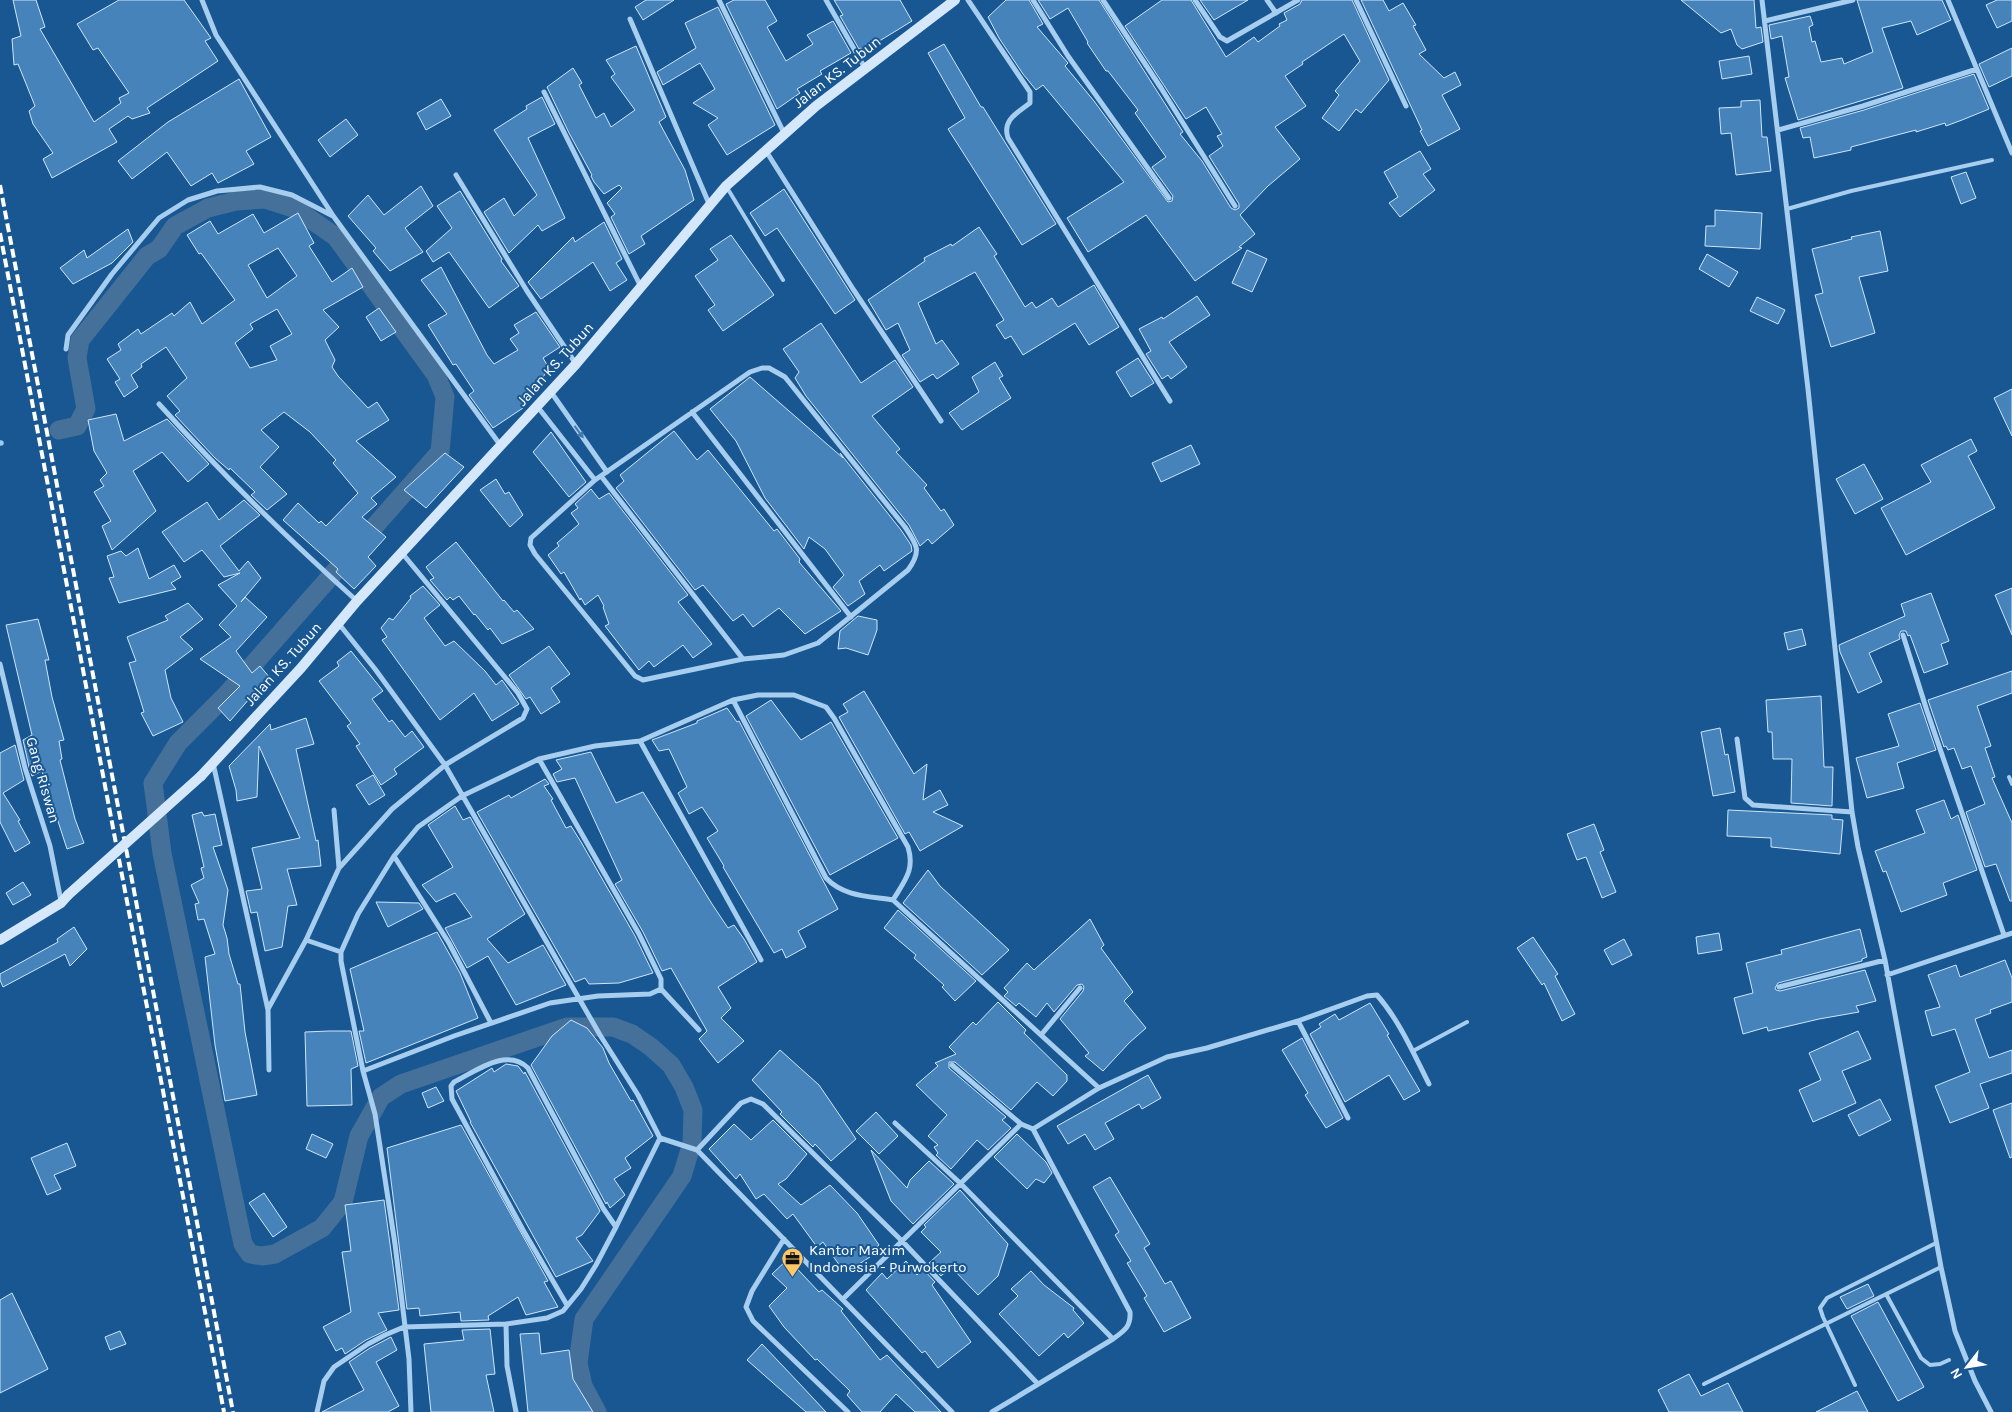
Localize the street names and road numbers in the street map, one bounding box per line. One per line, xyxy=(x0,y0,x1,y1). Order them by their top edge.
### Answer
street label: Jalan KS. Tubun xyxy=(790,32,884,112)
street label: Jalan KS. Tubun xyxy=(513,318,597,410)
street label: Jalan KS. Tubun xyxy=(241,618,325,710)
street label: Gang Riswan xyxy=(22,735,64,825)

